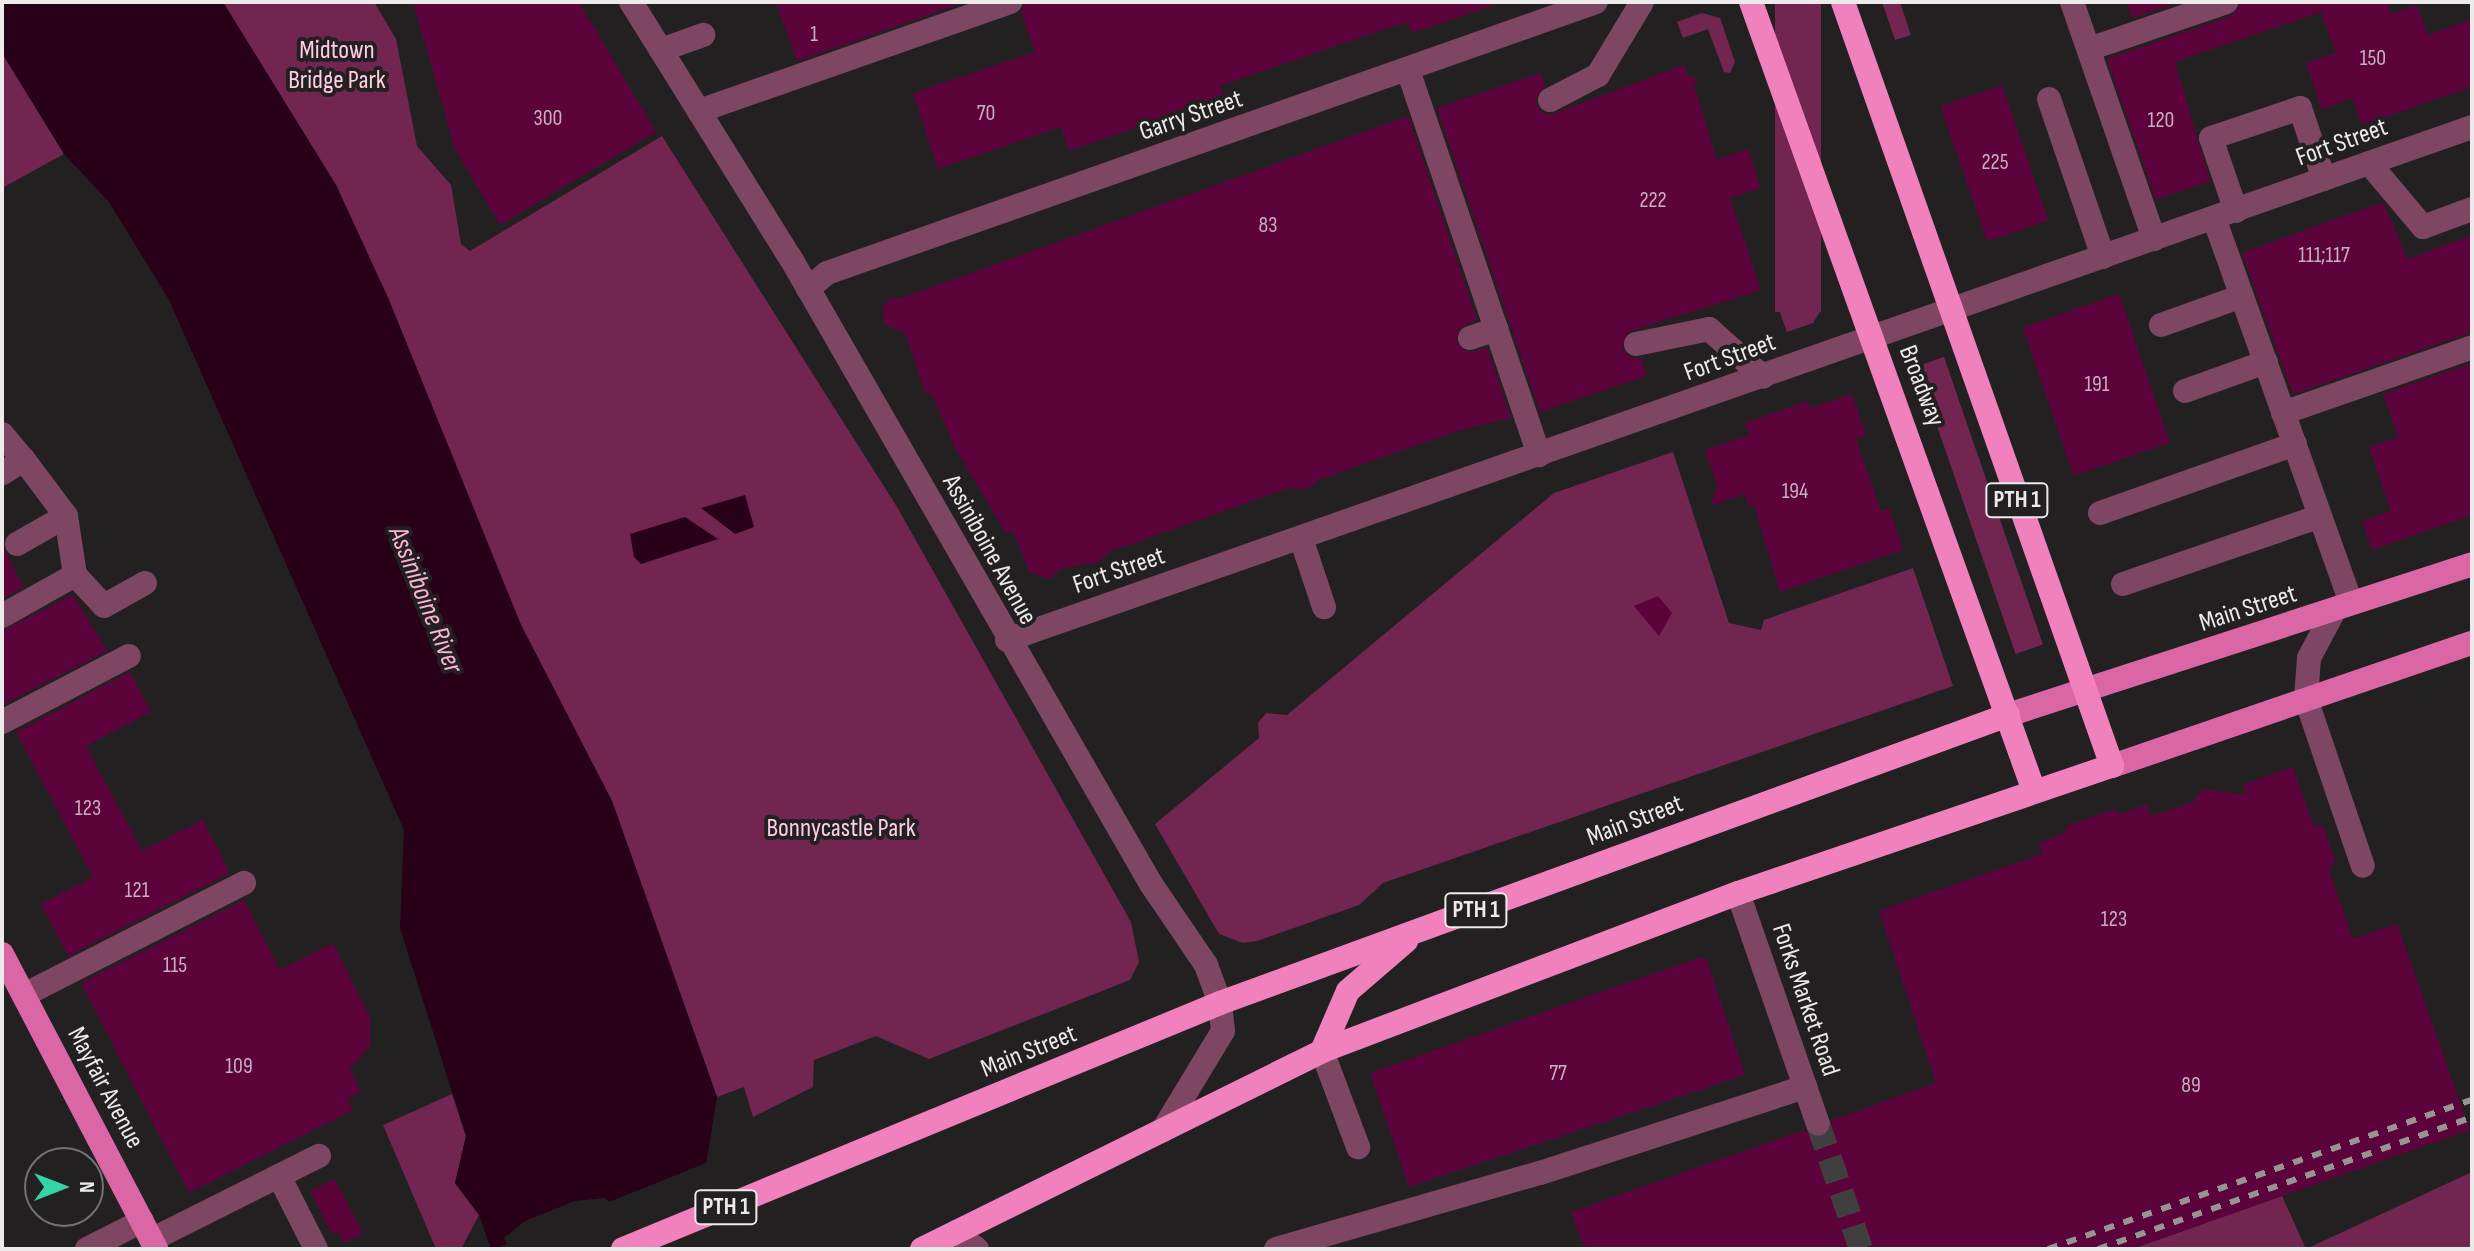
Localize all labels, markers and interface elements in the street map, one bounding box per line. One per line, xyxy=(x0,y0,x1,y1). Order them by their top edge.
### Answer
house number: 1 xyxy=(810,22,818,48)
park label: Midtown Bridge Park xyxy=(288,35,386,96)
house number: 150 xyxy=(2360,46,2386,72)
street label: Garry Street xyxy=(1135,84,1247,148)
house number: 70 xyxy=(977,101,995,127)
house number: 300 xyxy=(534,106,562,132)
house number: 120 xyxy=(2148,108,2174,134)
street label: Fort Street xyxy=(2292,112,2392,174)
house number: 225 xyxy=(1982,150,2008,176)
house number: 222 xyxy=(1639,188,1667,214)
house number: 83 xyxy=(1259,213,1277,239)
house number: 111;117 xyxy=(2298,243,2350,269)
street label: Fort Street xyxy=(1680,327,1780,389)
street label: Broadway xyxy=(1891,341,1951,431)
house number: 191 xyxy=(2084,372,2110,398)
street label: Assiniboine Avenue xyxy=(935,470,1043,630)
house number: 194 xyxy=(1782,479,1808,505)
road number: PTH 1 xyxy=(1985,480,2049,520)
water label: Assiniboine River xyxy=(380,522,470,678)
street label: Fort Street xyxy=(1069,541,1169,601)
street label: Main Street xyxy=(2195,579,2301,639)
street label: Main Street xyxy=(1583,788,1687,854)
house number: 123 xyxy=(75,796,101,822)
park label: Bonnycastle Park xyxy=(766,813,916,845)
house number: 121 xyxy=(125,878,149,904)
road number: PTH 1 xyxy=(1444,890,1508,930)
house number: 123 xyxy=(2101,907,2127,933)
street label: Forks Market Road xyxy=(1764,920,1846,1080)
house number: 115 xyxy=(163,953,187,979)
street label: Main Street xyxy=(977,1019,1081,1085)
street label: Mayfair Avenue xyxy=(60,1022,150,1154)
house number: 109 xyxy=(225,1054,253,1080)
house number: 77 xyxy=(1549,1061,1567,1087)
house number: 89 xyxy=(2181,1073,2201,1099)
north arrow xyxy=(24,1147,104,1227)
text: N xyxy=(73,1181,100,1193)
road number: PTH 1 xyxy=(694,1187,758,1227)

